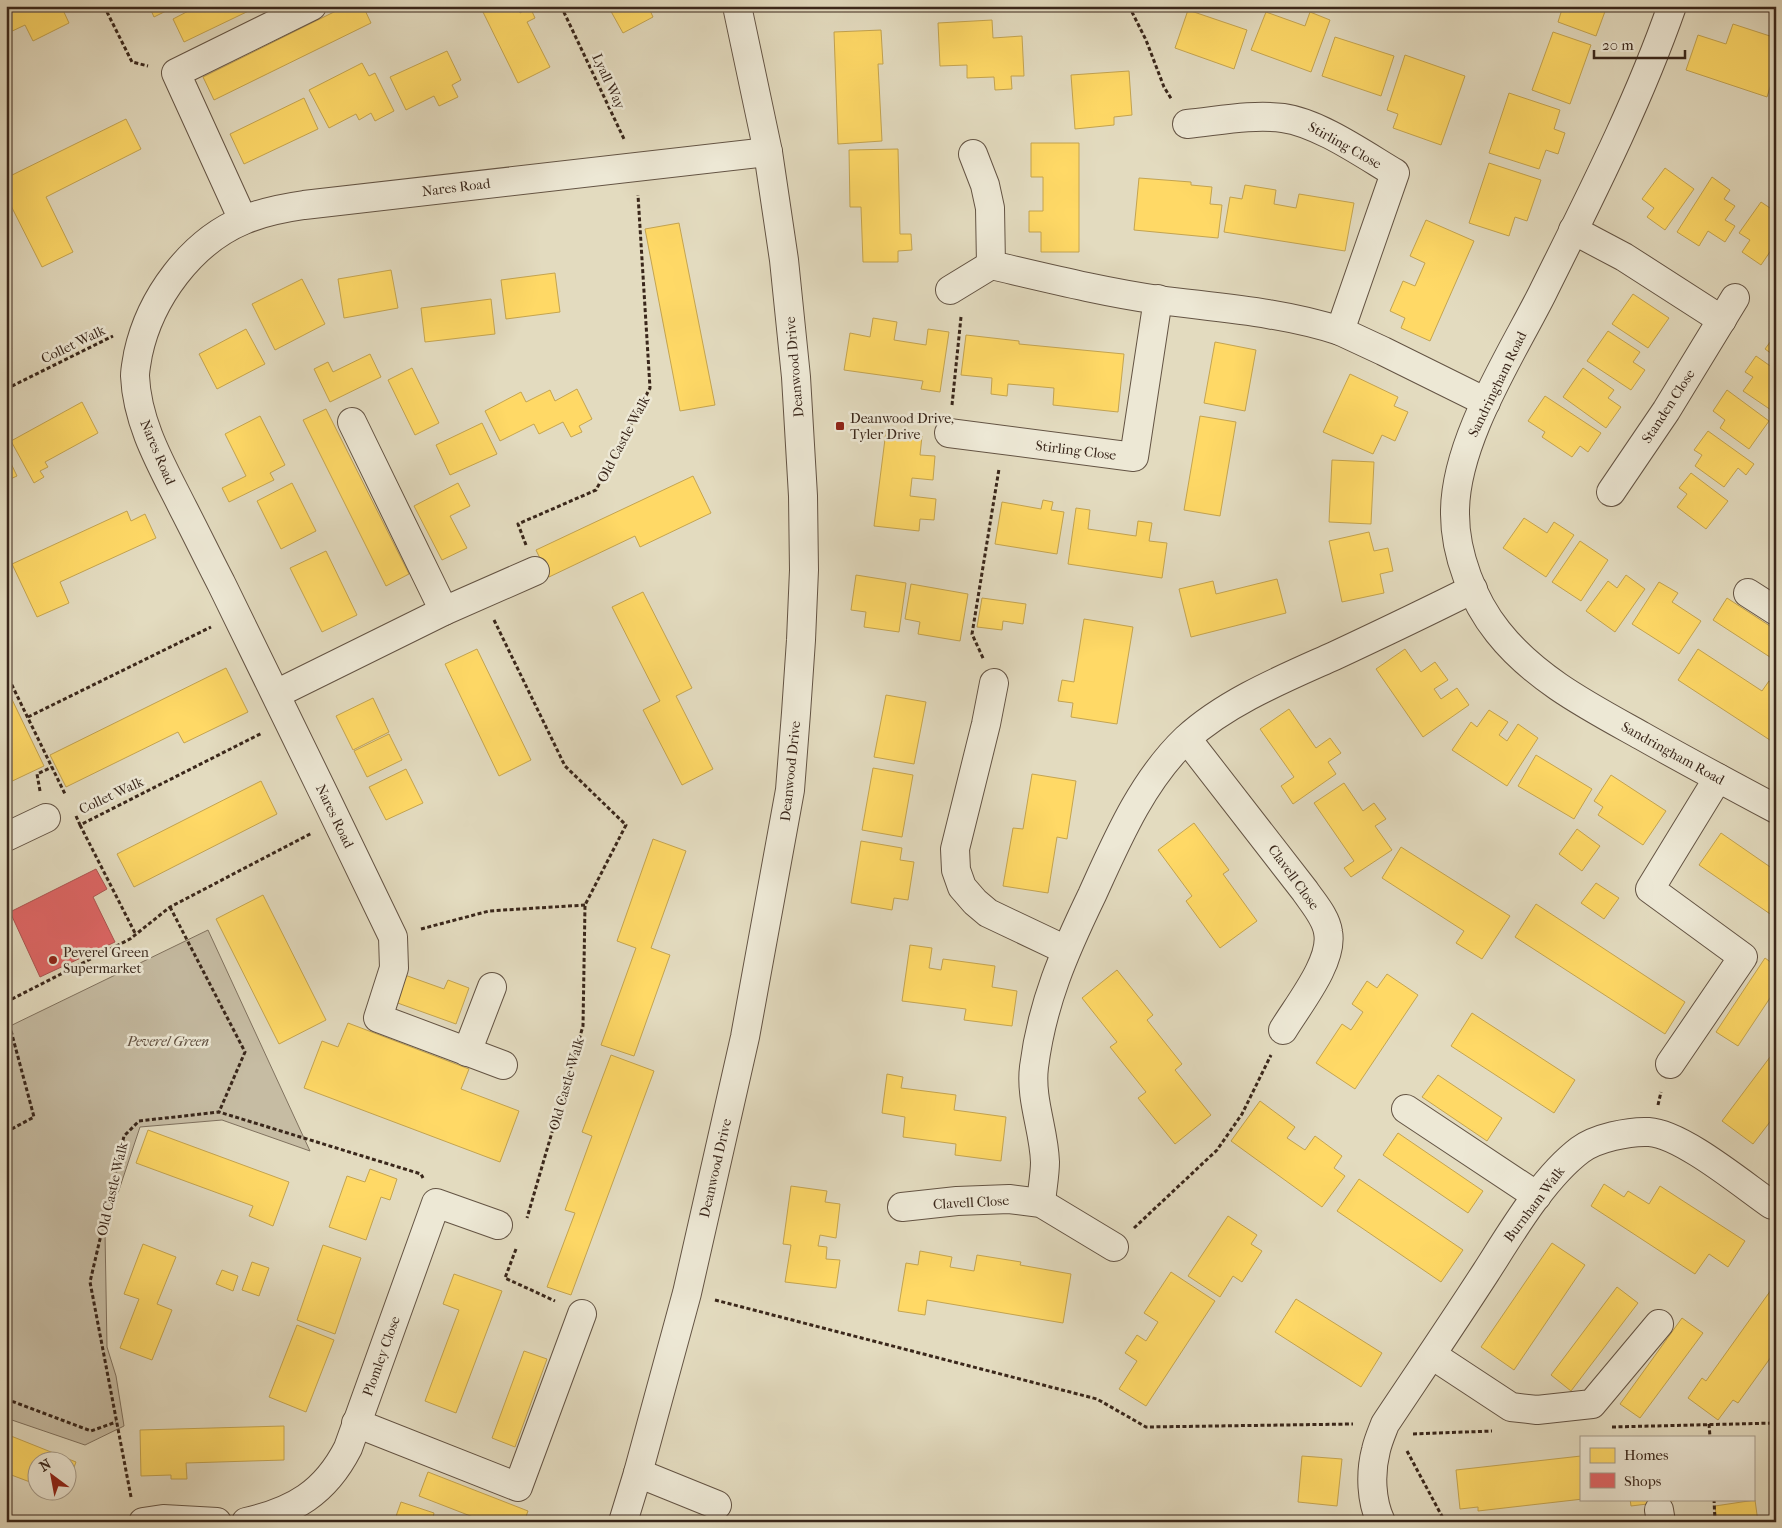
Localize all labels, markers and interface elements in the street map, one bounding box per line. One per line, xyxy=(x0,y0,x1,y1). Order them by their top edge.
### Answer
scale bar xyxy=(1594,28,1686,60)
text: 20 m xyxy=(1602,36,1634,54)
street label: Lyall Way xyxy=(588,51,629,112)
street label: Stirling Close xyxy=(1305,118,1384,173)
street label: Nares Road xyxy=(421,175,492,200)
street label: Deanwood Drive xyxy=(782,316,807,418)
street label: Collet Walk xyxy=(38,321,109,367)
street label: Sandringham Road xyxy=(1465,328,1531,440)
street label: Standen Close xyxy=(1638,366,1699,446)
street label: Old Castle Walk xyxy=(593,392,654,485)
place label: Deanwood Drive, Tyler Drive xyxy=(850,410,954,443)
street label: Nares Road xyxy=(136,417,179,488)
marker: Deanwood Drive, Tyler Drive xyxy=(834,420,846,432)
street label: Stirling Close xyxy=(1035,437,1117,464)
street label: Sandringham Road xyxy=(1618,718,1728,789)
street label: Deanwood Drive xyxy=(777,720,804,822)
street label: Collet Walk xyxy=(76,773,147,818)
street label: Nares Road xyxy=(312,782,357,851)
street label: Clavell Close xyxy=(1264,841,1323,913)
place label: Peverel Green Supermarket xyxy=(63,944,149,977)
marker: Peverel Green Supermarket xyxy=(47,954,59,966)
park label: Peverel Green xyxy=(126,1033,209,1050)
street label: Old Castle Walk xyxy=(545,1035,588,1132)
street label: Deanwood Drive xyxy=(696,1117,735,1219)
street label: Old Castle Walk xyxy=(93,1140,132,1238)
street label: Burnham Walk xyxy=(1500,1162,1569,1246)
street label: Clavell Close xyxy=(933,1192,1010,1213)
street label: Plomley Close xyxy=(359,1314,404,1399)
legend xyxy=(1580,1436,1754,1500)
text: Homes xyxy=(1624,1446,1669,1464)
north arrow xyxy=(28,1450,78,1500)
text: N xyxy=(36,1455,55,1475)
text: Shops xyxy=(1624,1472,1662,1490)

